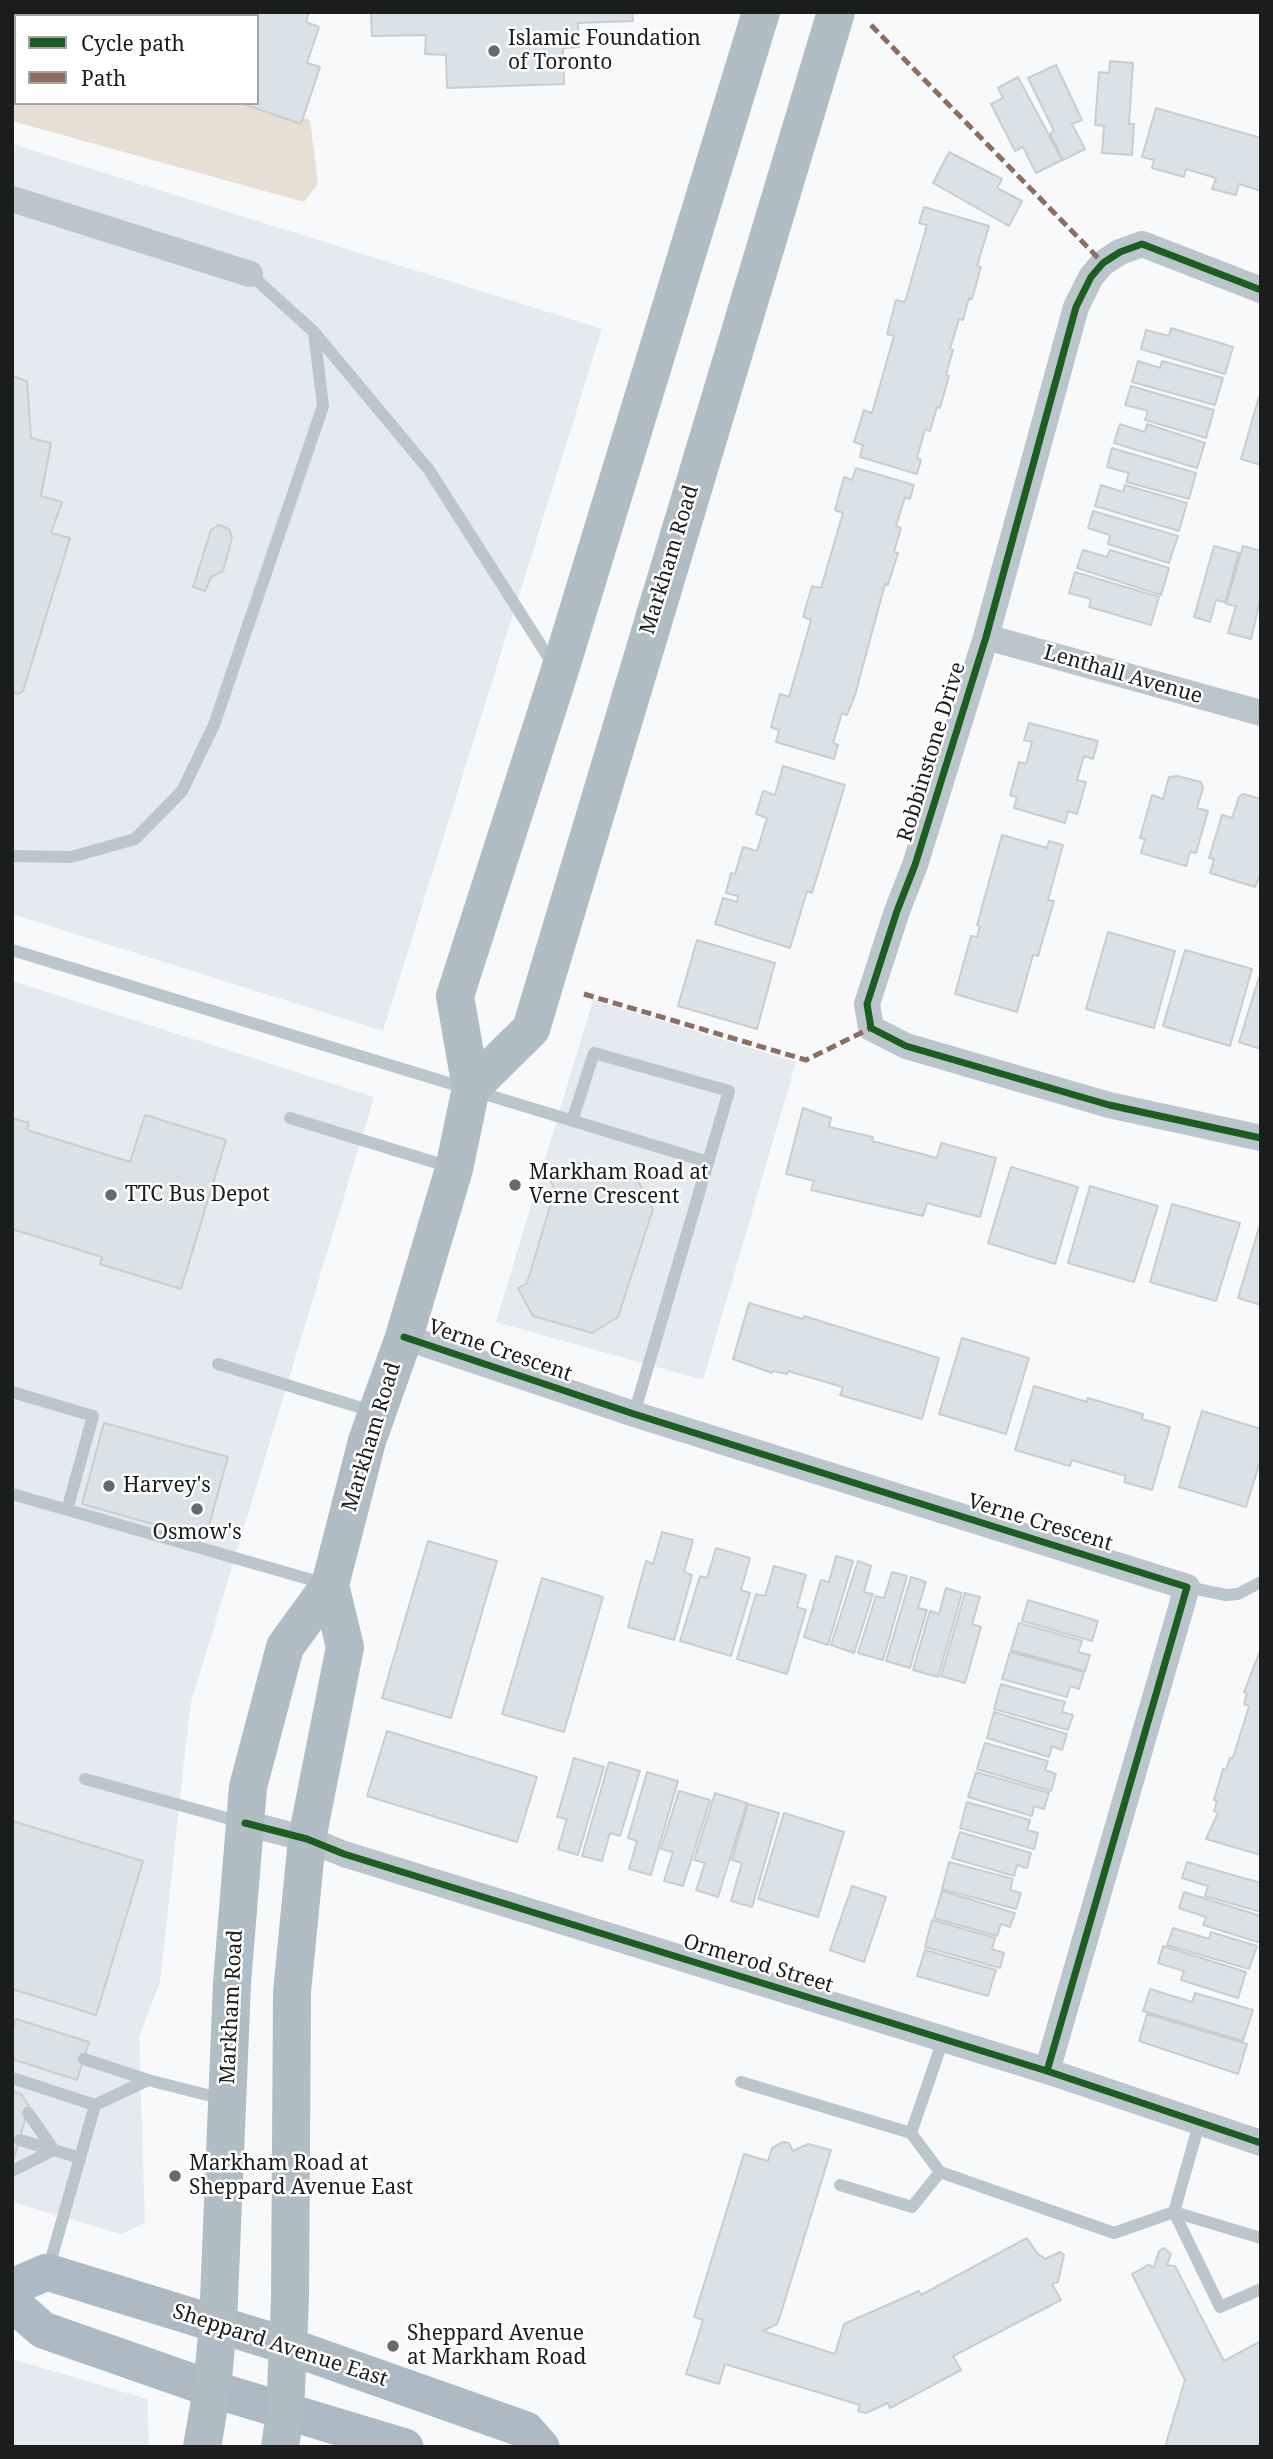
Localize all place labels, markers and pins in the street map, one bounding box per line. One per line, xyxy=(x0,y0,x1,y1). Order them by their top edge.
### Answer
place label: Islamic Foundation of Toronto xyxy=(508,26,701,76)
marker: Islamic Foundation of Toronto xyxy=(486,43,502,59)
place label: Markham Road at Verne Crescent xyxy=(529,1160,708,1210)
marker: Markham Road at Verne Crescent xyxy=(507,1177,523,1193)
place label: TTC Bus Depot xyxy=(125,1182,270,1208)
marker: TTC Bus Depot xyxy=(103,1187,119,1203)
place label: Harvey's xyxy=(123,1473,211,1499)
marker: Harvey's xyxy=(101,1478,117,1494)
marker: Osmow's xyxy=(189,1501,205,1517)
place label: Osmow's xyxy=(152,1520,242,1546)
place label: Markham Road at Sheppard Avenue East xyxy=(189,2151,413,2201)
marker: Markham Road at Sheppard Avenue East xyxy=(167,2168,183,2184)
place label: Sheppard Avenue at Markham Road xyxy=(407,2321,586,2371)
marker: Sheppard Avenue at Markham Road xyxy=(385,2338,401,2354)

